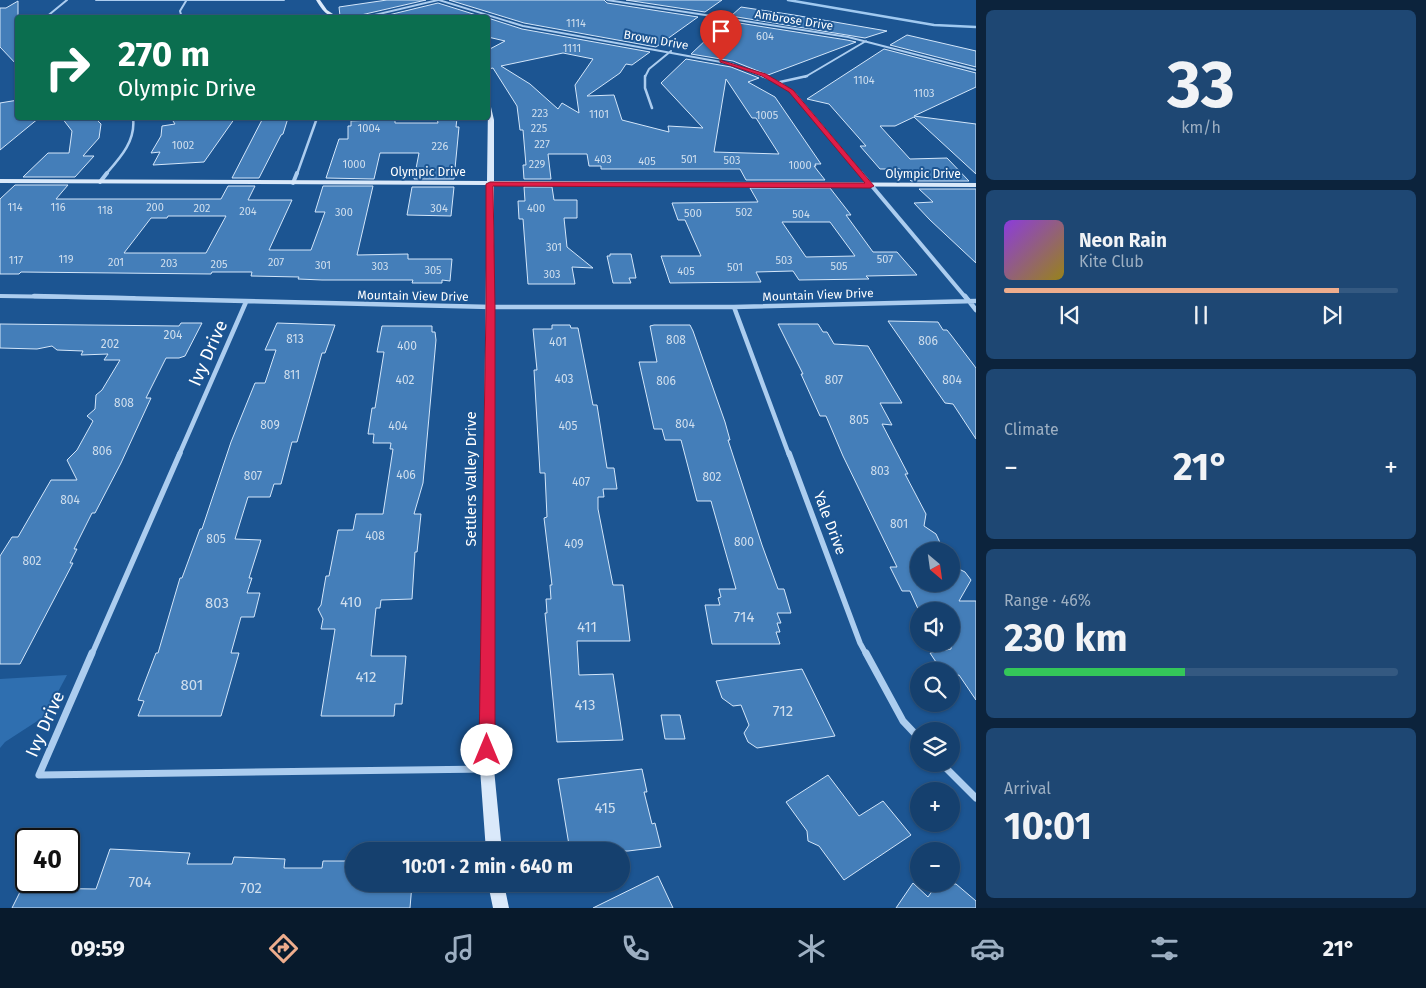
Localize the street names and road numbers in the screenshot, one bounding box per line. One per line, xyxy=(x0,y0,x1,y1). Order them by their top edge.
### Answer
street label: Ambrose Drive xyxy=(754,7,834,33)
street label: Brown Drive xyxy=(623,27,689,53)
street label: Olympic Drive xyxy=(390,165,466,179)
street label: Olympic Drive xyxy=(885,167,961,181)
street label: Mountain View Drive xyxy=(762,286,874,304)
street label: Mountain View Drive xyxy=(357,288,469,304)
street label: Ivy Drive xyxy=(184,317,232,389)
street label: Settlers Valley Drive xyxy=(462,411,480,547)
street label: Yale Drive xyxy=(810,489,850,557)
street label: Ivy Drive xyxy=(21,688,69,760)

